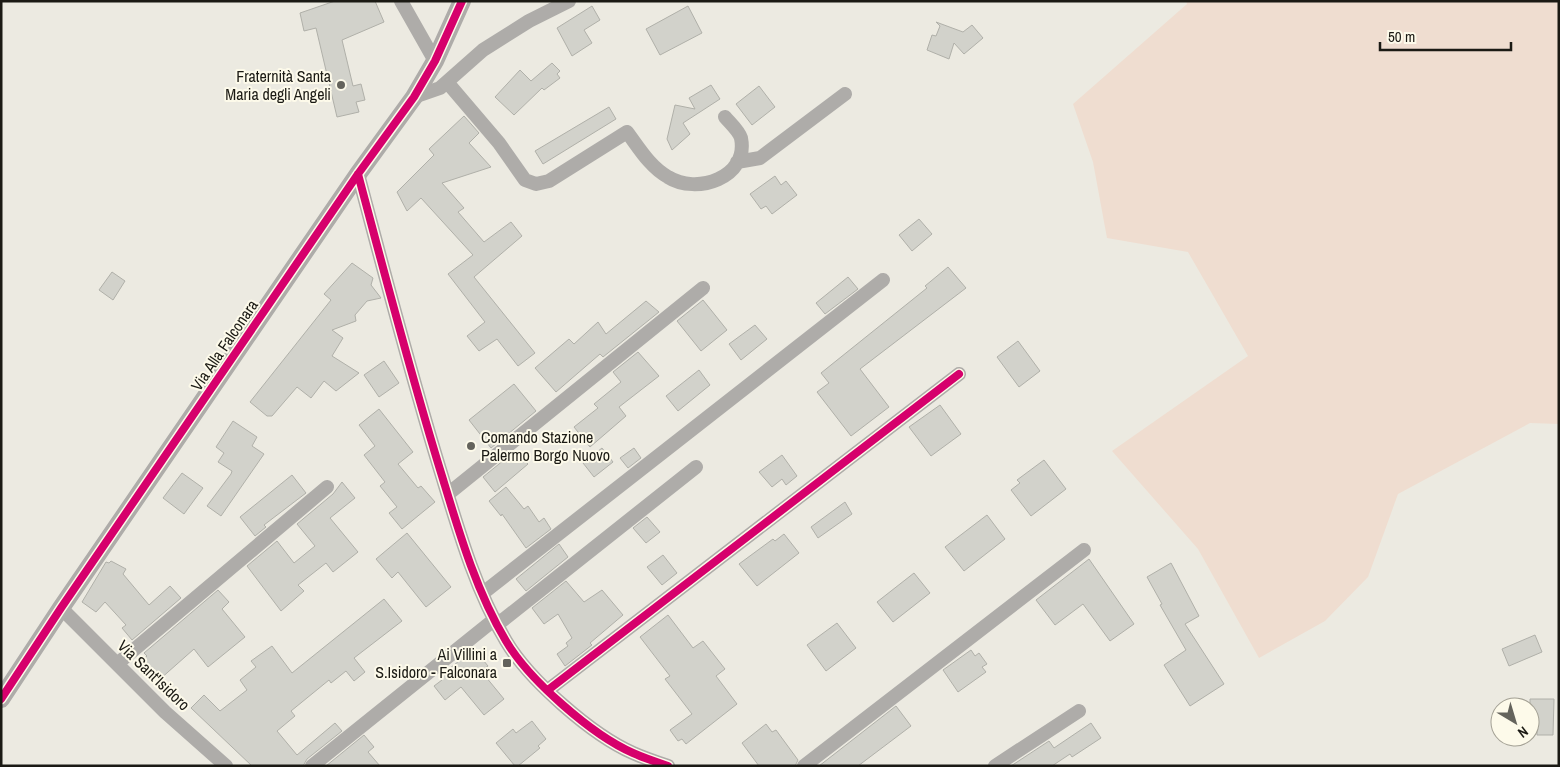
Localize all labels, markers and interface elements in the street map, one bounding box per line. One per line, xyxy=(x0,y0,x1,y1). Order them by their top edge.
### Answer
scale bar xyxy=(1380,20,1511,52)
text: 50 m xyxy=(1388,26,1415,47)
place label: Fraternità Santa Maria degli Angeli xyxy=(225,65,332,105)
marker: Fraternità Santa Maria degli Angeli xyxy=(335,79,347,91)
street label: Via Alla Falconara xyxy=(185,294,263,395)
place label: Comando Stazione Palermo Borgo Nuovo xyxy=(481,426,610,466)
marker: Comando Stazione Palermo Borgo Nuovo xyxy=(465,440,477,452)
street label: Via Sant'Isidoro xyxy=(113,635,195,715)
place label: Ai Villini a S.Isidoro - Falconara xyxy=(375,643,498,683)
marker: Ai Villini a S.Isidoro - Falconara xyxy=(501,657,513,669)
north arrow xyxy=(1490,697,1540,747)
text: N xyxy=(1514,723,1532,742)

